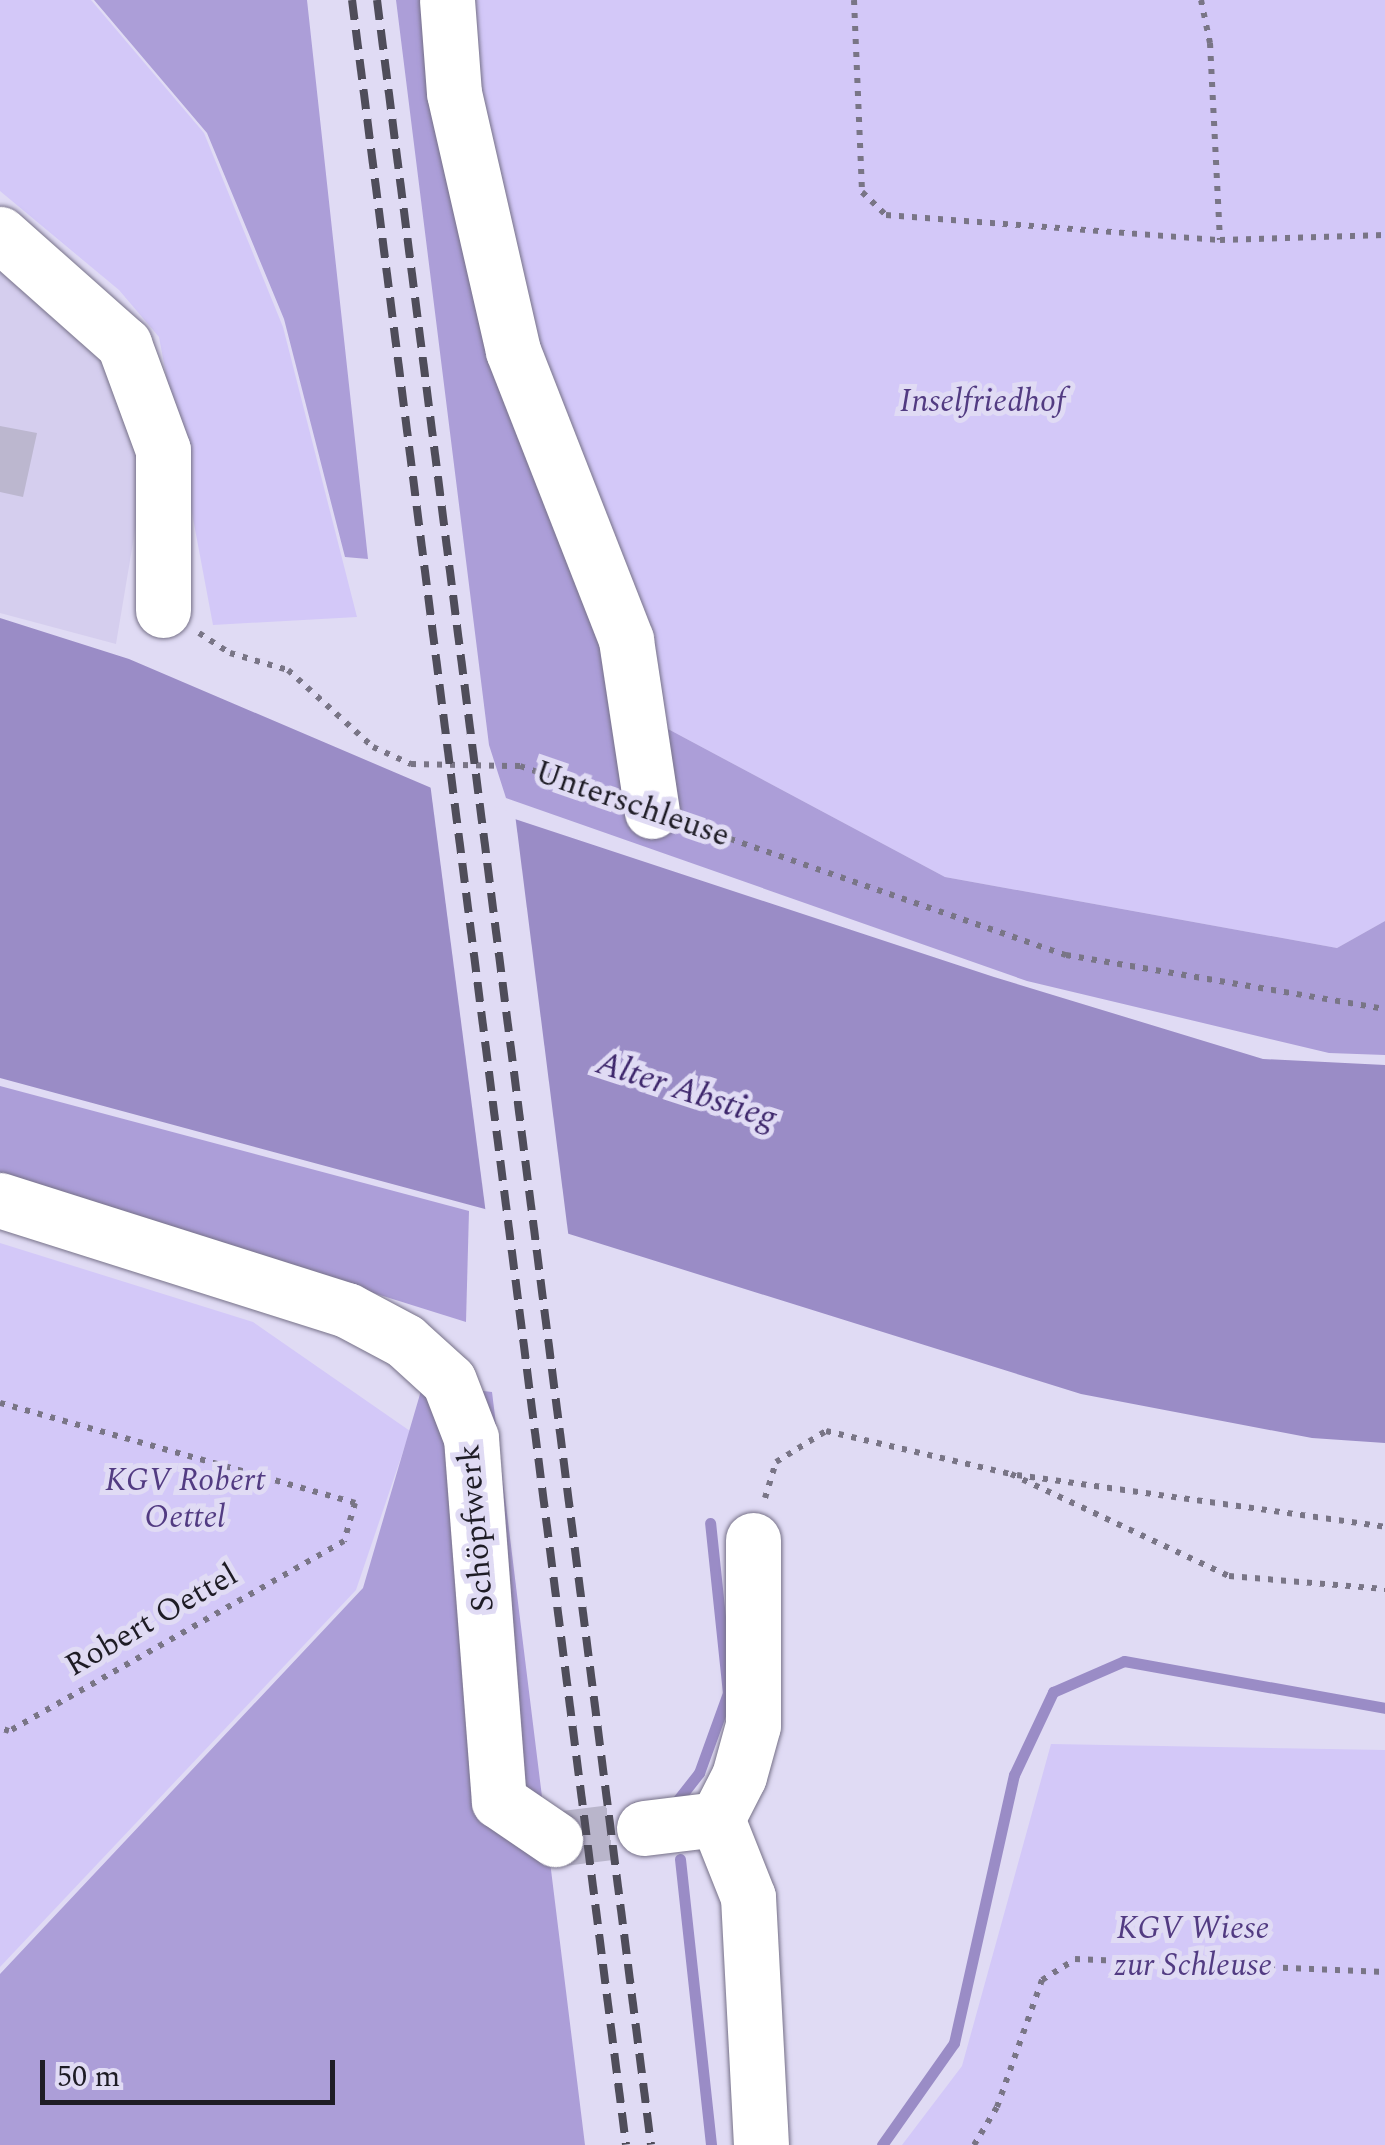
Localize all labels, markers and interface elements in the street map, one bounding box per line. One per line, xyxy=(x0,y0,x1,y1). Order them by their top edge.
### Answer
park label: Inselfriedhof xyxy=(900,383,1066,421)
street label: Unterschleuse xyxy=(530,754,734,856)
water label: Alter Abstieg xyxy=(591,1042,781,1140)
street label: Schöpfwerk xyxy=(451,1443,503,1613)
park label: KGV Robert Oettel xyxy=(105,1463,265,1538)
street label: Robert Oettel xyxy=(59,1556,245,1686)
park label: KGV Wiese zur Schleuse xyxy=(1114,1911,1272,1986)
scale bar xyxy=(45,2040,340,2102)
text: 50 m xyxy=(57,2054,120,2100)

